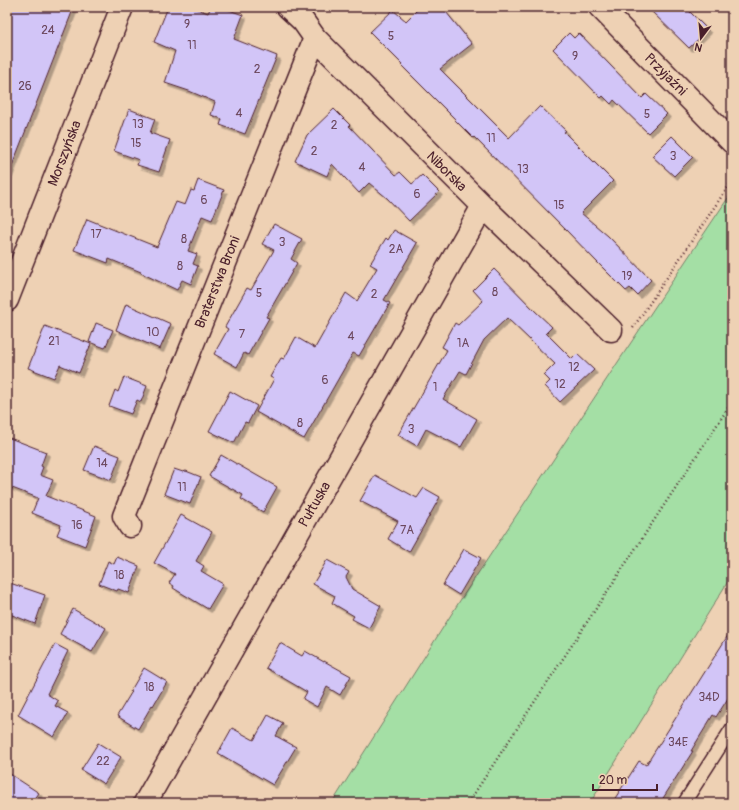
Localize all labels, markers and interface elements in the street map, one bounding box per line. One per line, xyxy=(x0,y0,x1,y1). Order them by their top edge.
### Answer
house number: 9 xyxy=(184,17,190,32)
north arrow xyxy=(681,18,721,58)
house number: 24 xyxy=(41,23,55,38)
house number: 5 xyxy=(388,29,394,44)
house number: 11 xyxy=(187,38,197,53)
text: N xyxy=(692,40,704,54)
house number: 9 xyxy=(572,49,578,64)
street label: Przyjaźni xyxy=(641,50,691,100)
house number: 2 xyxy=(254,62,261,77)
house number: 26 xyxy=(18,79,32,94)
house number: 4 xyxy=(236,106,243,121)
house number: 5 xyxy=(644,107,650,122)
house number: 13 xyxy=(132,117,144,132)
street label: Morszyńska xyxy=(44,118,85,188)
house number: 2 xyxy=(331,118,338,133)
house number: 11 xyxy=(486,131,496,146)
house number: 15 xyxy=(130,136,142,151)
house number: 2 xyxy=(311,144,318,159)
street label: Niborska xyxy=(423,148,470,195)
house number: 3 xyxy=(670,149,677,164)
house number: 4 xyxy=(359,160,366,175)
house number: 13 xyxy=(517,162,529,177)
house number: 6 xyxy=(414,187,421,202)
house number: 6 xyxy=(201,193,208,208)
house number: 15 xyxy=(553,198,565,213)
house number: 17 xyxy=(90,227,102,242)
house number: 8 xyxy=(181,232,187,247)
street label: Braterstwa Broni xyxy=(191,233,244,331)
house number: 3 xyxy=(279,235,286,250)
house number: 2A xyxy=(389,242,403,257)
house number: 8 xyxy=(177,259,183,274)
house number: 19 xyxy=(622,269,632,284)
house number: 8 xyxy=(492,285,498,300)
house number: 5 xyxy=(256,286,262,301)
house number: 2 xyxy=(371,287,378,302)
house number: 10 xyxy=(147,325,159,340)
house number: 7 xyxy=(239,327,246,342)
house number: 4 xyxy=(348,329,355,344)
house number: 21 xyxy=(48,334,60,349)
house number: 1A xyxy=(457,336,469,351)
house number: 12 xyxy=(568,360,580,375)
house number: 6 xyxy=(322,373,329,388)
house number: 12 xyxy=(554,377,566,392)
house number: 1 xyxy=(433,380,437,395)
house number: 8 xyxy=(297,416,303,431)
house number: 3 xyxy=(408,422,415,437)
house number: 14 xyxy=(96,456,108,471)
street label: Pułtuska xyxy=(295,479,334,530)
house number: 11 xyxy=(177,480,187,495)
house number: 16 xyxy=(71,518,83,533)
house number: 7A xyxy=(400,523,414,538)
house number: 18 xyxy=(114,568,124,583)
house number: 18 xyxy=(144,680,154,695)
house number: 34D xyxy=(698,690,720,705)
house number: 34E xyxy=(668,735,688,750)
house number: 22 xyxy=(96,754,110,769)
scale bar xyxy=(593,766,657,792)
text: 20 m xyxy=(599,773,628,788)

